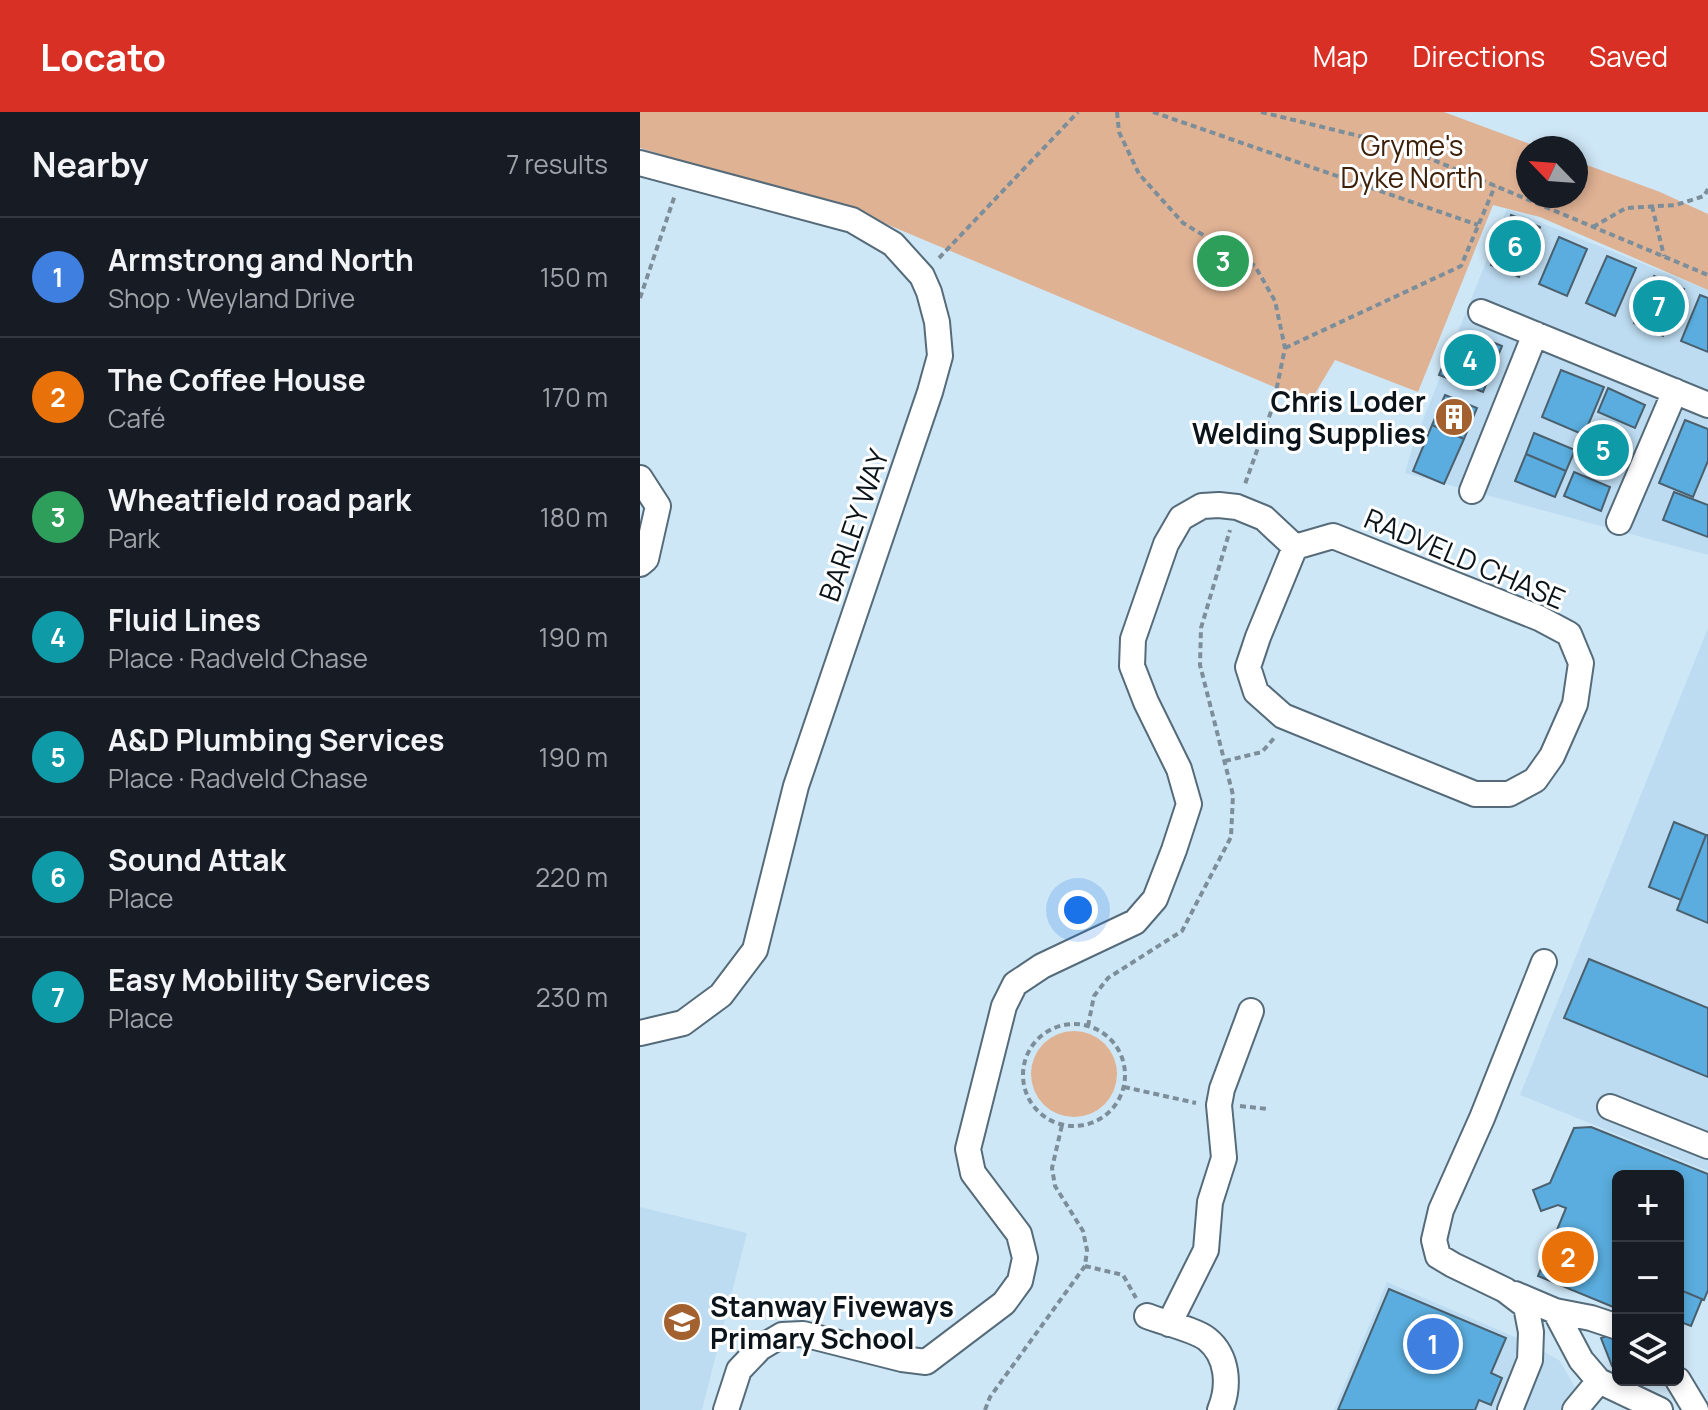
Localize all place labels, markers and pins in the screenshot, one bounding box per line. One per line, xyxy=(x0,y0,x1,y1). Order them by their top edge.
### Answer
pin: 6 xyxy=(1489,216,1541,276)
pin: 3 xyxy=(1197,231,1249,291)
pin: 7 xyxy=(1633,276,1685,336)
pin: 4 xyxy=(1444,330,1496,390)
place label: Chris Loder Welding Supplies xyxy=(1192,382,1426,452)
building icon: Chris Loder Welding Supplies xyxy=(1433,396,1475,438)
pin: 5 xyxy=(1577,420,1629,480)
pin: 2 xyxy=(1542,1227,1594,1287)
place label: Stanway Fiveways Primary School xyxy=(710,1287,954,1357)
school or university icon: Stanway Fiveways Primary School xyxy=(661,1301,703,1343)
pin: 1 xyxy=(1407,1314,1459,1374)

